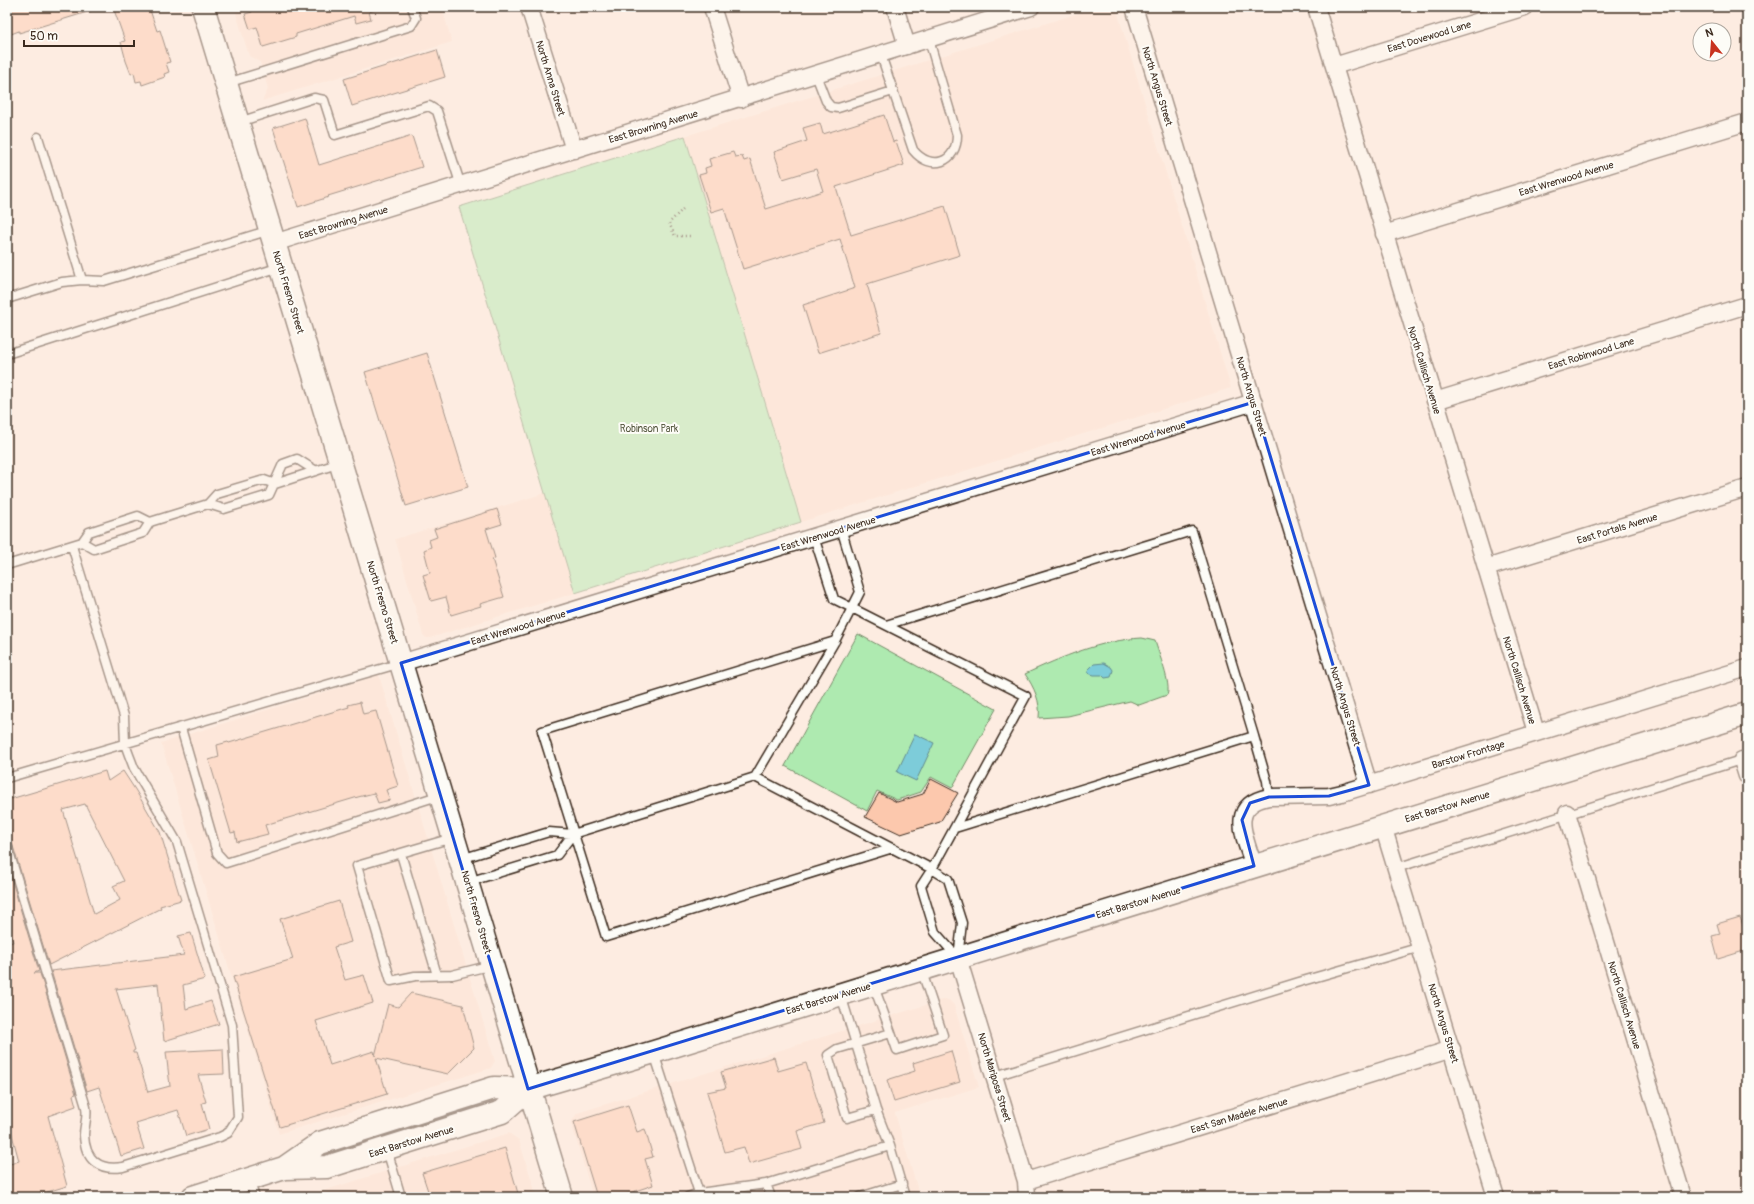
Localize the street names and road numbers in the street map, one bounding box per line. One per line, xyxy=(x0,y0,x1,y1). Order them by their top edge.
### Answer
street label: East Dovewood Lane xyxy=(1386,19,1473,55)
street label: North Anna Street xyxy=(533,39,568,118)
street label: North Angus Street xyxy=(1139,45,1175,128)
street label: East Browning Avenue xyxy=(607,108,699,146)
street label: East Wrenwood Avenue xyxy=(1518,159,1615,199)
street label: East Browning Avenue xyxy=(297,204,389,242)
street label: North Fresno Street xyxy=(270,249,307,336)
street label: North Callisch Avenue xyxy=(1405,325,1443,416)
street label: East Robinwood Lane xyxy=(1547,335,1636,373)
street label: North Angus Street xyxy=(1233,355,1269,438)
street label: East Wrenwood Avenue xyxy=(1090,419,1187,459)
street label: East Portals Avenue xyxy=(1576,511,1659,547)
street label: East Wrenwood Avenue xyxy=(780,514,877,554)
street label: North Fresno Street xyxy=(364,559,401,646)
street label: East Wrenwood Avenue xyxy=(470,608,567,648)
street label: North Callisch Avenue xyxy=(1500,635,1538,726)
street label: North Angus Street xyxy=(1327,665,1363,748)
street label: Barstow Frontage xyxy=(1430,738,1506,772)
street label: East Barstow Avenue xyxy=(1404,788,1491,826)
street label: North Fresno Street xyxy=(458,869,494,956)
street label: East Barstow Avenue xyxy=(1095,884,1182,922)
street label: North Callisch Avenue xyxy=(1605,960,1643,1051)
street label: East Barstow Avenue xyxy=(785,980,872,1018)
street label: North Angus Street xyxy=(1425,982,1461,1065)
street label: North Mariposa Street xyxy=(975,1031,1014,1124)
street label: East San Madele Avenue xyxy=(1189,1096,1289,1136)
street label: East Barstow Avenue xyxy=(368,1123,455,1161)

